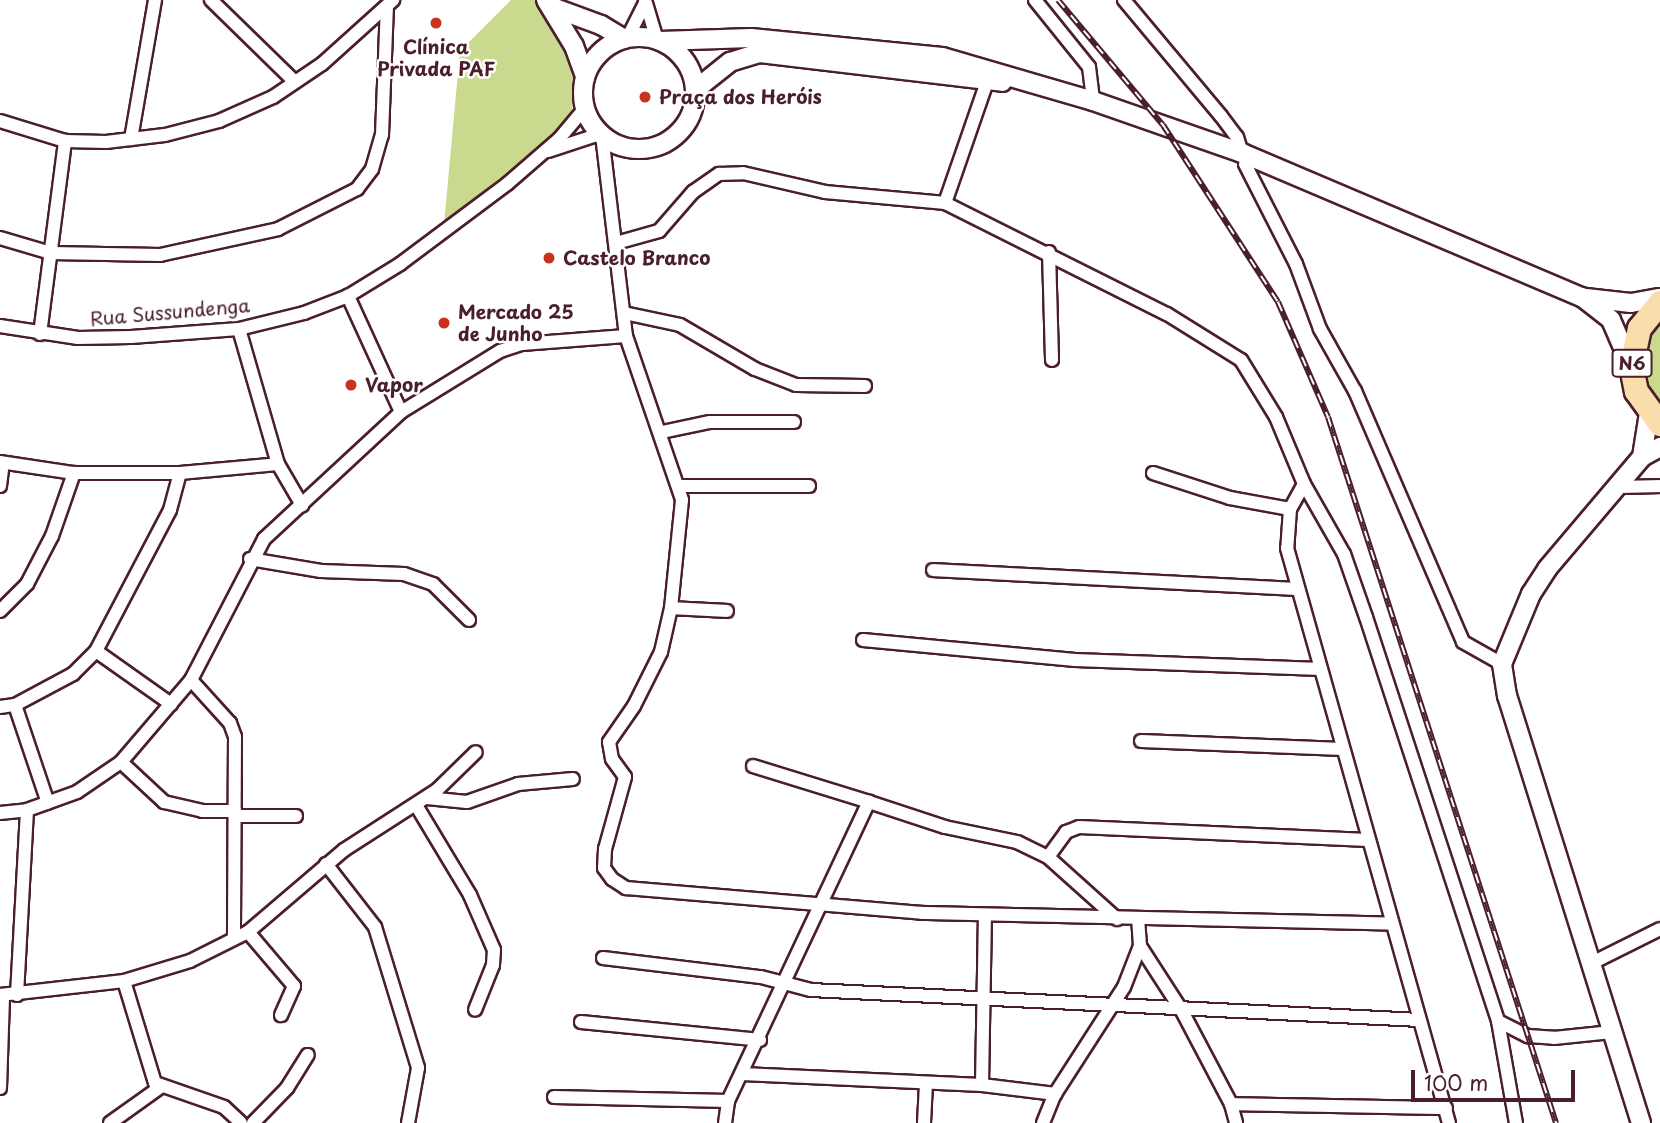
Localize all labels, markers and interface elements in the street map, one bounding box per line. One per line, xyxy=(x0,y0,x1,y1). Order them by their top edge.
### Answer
marker: Clínica Privada PAF xyxy=(426,13,446,33)
place label: Clínica Privada PAF xyxy=(377,36,495,80)
place label: Praça dos Heróis xyxy=(659,86,822,108)
marker: Praça dos Heróis xyxy=(637,89,653,105)
place label: Castelo Branco xyxy=(563,247,711,269)
marker: Castelo Branco xyxy=(541,250,557,266)
street label: Rua Sussundenga xyxy=(89,294,251,330)
place label: Mercado 25 de Junho xyxy=(458,301,573,345)
marker: Mercado 25 de Junho xyxy=(436,315,452,331)
road number: N6 xyxy=(1611,348,1653,377)
place label: Vapor xyxy=(365,374,423,396)
marker: Vapor xyxy=(343,377,359,393)
scale bar xyxy=(1415,1056,1580,1100)
text: 100 m xyxy=(1424,1066,1488,1098)

